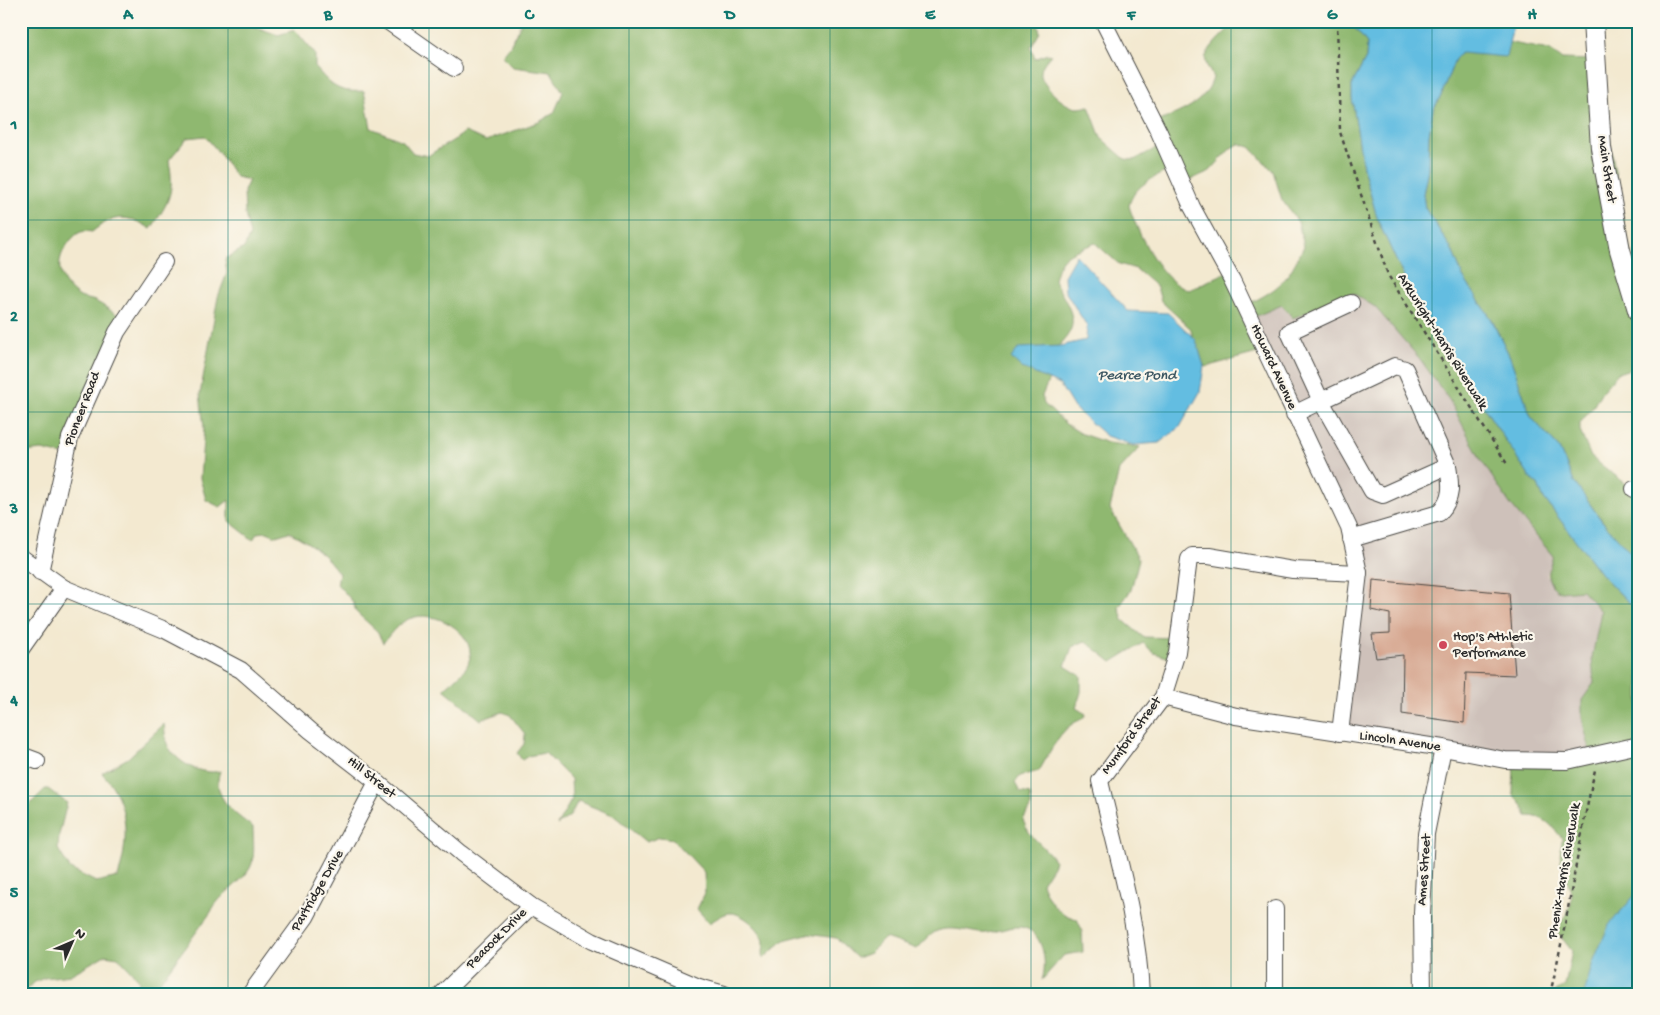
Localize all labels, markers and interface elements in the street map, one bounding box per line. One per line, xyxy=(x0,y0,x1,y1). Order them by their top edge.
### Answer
text: A xyxy=(122,7,134,26)
text: B xyxy=(323,7,333,26)
text: C xyxy=(524,7,535,26)
text: D xyxy=(723,7,736,26)
text: E xyxy=(925,7,936,26)
text: F xyxy=(1126,7,1137,26)
text: G xyxy=(1327,7,1338,26)
text: H xyxy=(1527,7,1537,26)
text: 1 xyxy=(10,117,17,136)
street label: Main Street xyxy=(1592,134,1620,205)
street label: Arkwright-Harris Riverwalk xyxy=(1393,271,1492,415)
text: 2 xyxy=(10,309,18,328)
street label: Howard Avenue xyxy=(1246,322,1301,413)
water label: Pearce Pond xyxy=(1098,367,1178,385)
street label: Pioneer Road xyxy=(61,368,106,449)
text: 3 xyxy=(9,501,18,520)
place label: Hop's Athletic Performance xyxy=(1452,629,1534,662)
marker: Hop's Athletic Performance xyxy=(1437,639,1449,651)
text: 4 xyxy=(9,693,18,712)
street label: Mumford Street xyxy=(1098,693,1167,778)
street label: Lincoln Avenue xyxy=(1358,728,1443,756)
street label: Hill Street xyxy=(343,753,400,804)
street label: Phenix-Harris Riverwalk xyxy=(1544,800,1586,941)
street label: Ames Street xyxy=(1414,833,1436,906)
street label: Partridge Drive xyxy=(287,847,349,936)
text: 5 xyxy=(10,885,19,904)
street label: Peacock Drive xyxy=(462,904,532,974)
north arrow xyxy=(48,918,98,968)
text: N xyxy=(70,925,89,944)

